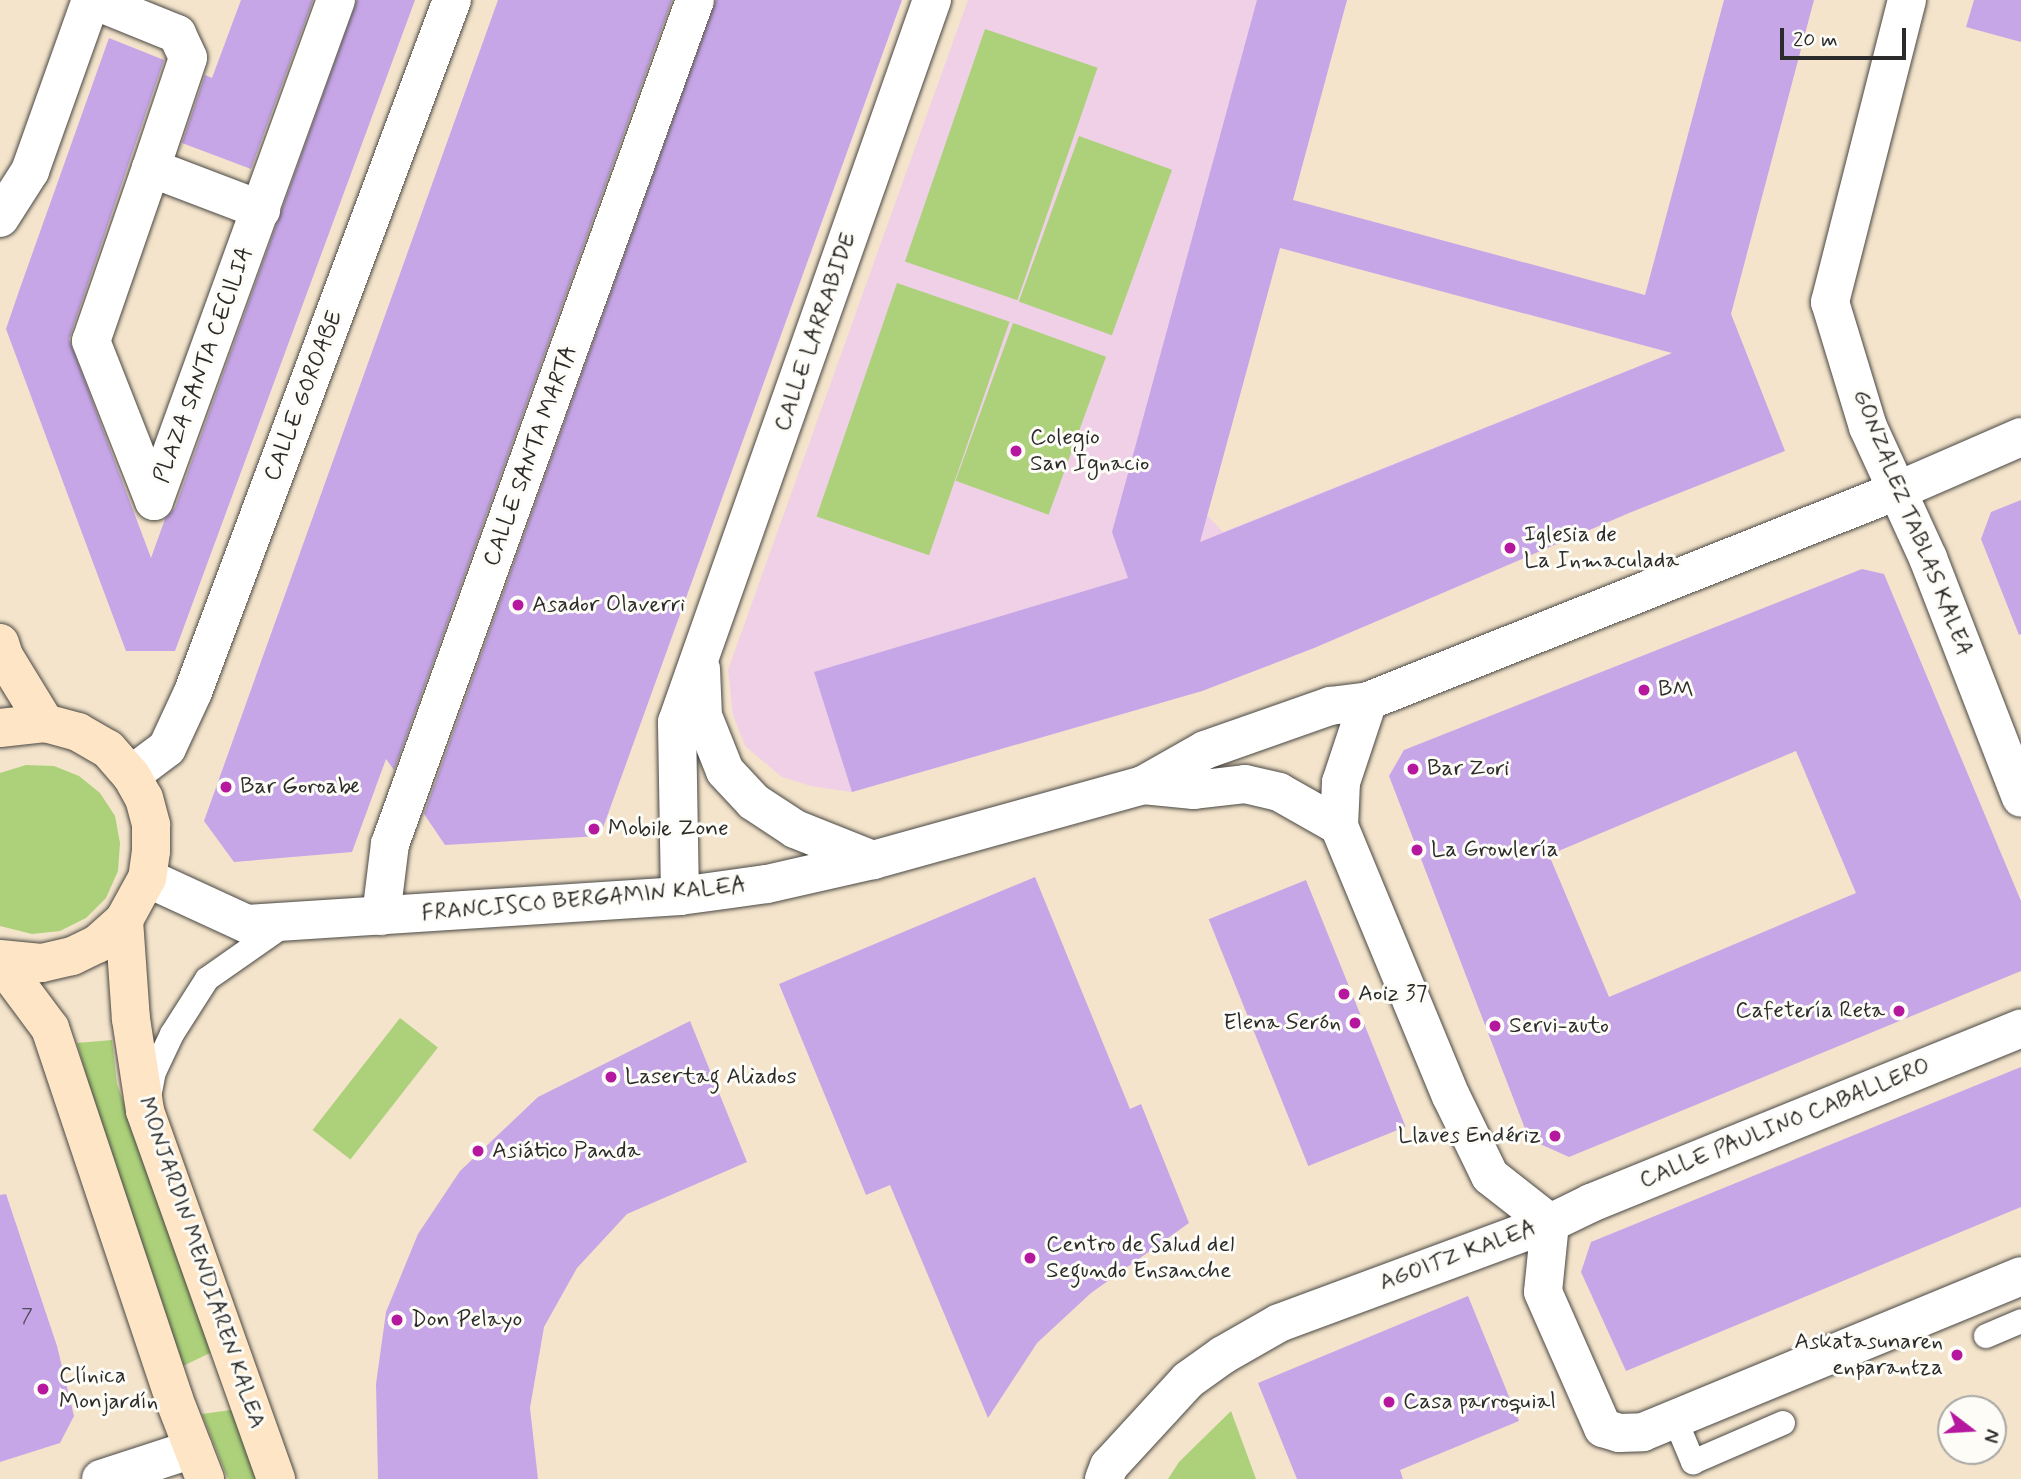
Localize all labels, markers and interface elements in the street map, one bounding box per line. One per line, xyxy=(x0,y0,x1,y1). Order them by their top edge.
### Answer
scale bar xyxy=(1783,14,1909,58)
text: 20 m xyxy=(1793,26,1838,54)
street label: CALLE LARRABIDE xyxy=(770,232,862,432)
street label: PLAZA SANTA CECILIA xyxy=(149,244,259,486)
street label: CALLE GOROABE xyxy=(259,306,349,486)
street label: CALLE SANTA MARTA xyxy=(478,342,584,570)
street label: GONZALEZ TABLAS KALEA xyxy=(1845,384,1979,662)
place label: Colegio San Ignacio xyxy=(1030,424,1144,478)
marker: Colegio San Ignacio xyxy=(1008,443,1024,459)
place label: Iglesia de La Inmaculada xyxy=(1524,521,1675,575)
marker: Iglesia de La Inmaculada xyxy=(1502,540,1518,556)
place label: Asador Olaverri xyxy=(532,591,685,619)
marker: Asador Olaverri xyxy=(510,597,526,613)
place label: BM xyxy=(1658,676,1694,704)
marker: BM xyxy=(1636,682,1652,698)
place label: Bar Zori xyxy=(1427,755,1511,783)
marker: Bar Zori xyxy=(1405,761,1421,777)
place label: Bar Goroabe xyxy=(240,773,360,801)
marker: Bar Goroabe xyxy=(218,779,234,795)
place label: Mobile Zone xyxy=(608,815,729,843)
marker: Mobile Zone xyxy=(586,821,602,837)
place label: La Growlería xyxy=(1431,836,1558,864)
marker: La Growlería xyxy=(1409,842,1425,858)
street label: FRANCISCO BERGAMIN KALEA xyxy=(420,872,748,928)
place label: Aoiz 37 xyxy=(1358,980,1427,1008)
marker: Aoiz 37 xyxy=(1336,986,1352,1002)
place label: Cafetería Reta xyxy=(1737,997,1885,1025)
marker: Cafetería Reta xyxy=(1891,1003,1907,1019)
place label: Elena Serón xyxy=(1224,1009,1341,1037)
place label: Servi-auto xyxy=(1509,1012,1609,1040)
marker: Elena Serón xyxy=(1347,1015,1363,1031)
marker: Servi-auto xyxy=(1487,1018,1503,1034)
street label: CALLE PAULINO CABALLERO xyxy=(1638,1054,1932,1194)
place label: Lasertag Aliados xyxy=(625,1063,797,1091)
marker: Lasertag Aliados xyxy=(603,1069,619,1085)
street label: MONJARDIN MENDIAREN KALEA xyxy=(131,1092,271,1434)
place label: Llaves Endériz xyxy=(1400,1122,1541,1150)
marker: Llaves Endériz xyxy=(1547,1128,1563,1144)
place label: Asiático Panda xyxy=(492,1137,635,1165)
marker: Asiático Panda xyxy=(470,1143,486,1159)
street label: AGOITZ KALEA xyxy=(1376,1215,1540,1297)
place label: Centro de Salud del Segundo Ensanche xyxy=(1046,1231,1234,1285)
marker: Centro de Salud del Segundo Ensanche xyxy=(1020,1248,1040,1268)
house number: 7 xyxy=(21,1306,33,1328)
place label: Don Pelayo xyxy=(411,1306,515,1334)
marker: Don Pelayo xyxy=(389,1312,405,1328)
place label: Askatasunaren enparantza xyxy=(1794,1328,1943,1382)
marker: Askatasunaren enparantza xyxy=(1949,1347,1965,1363)
place label: Clínica Monjardín xyxy=(59,1362,158,1416)
marker: Clínica Monjardín xyxy=(33,1379,53,1399)
place label: Casa parroquial xyxy=(1403,1388,1555,1416)
marker: Casa parroquial xyxy=(1381,1394,1397,1410)
north arrow xyxy=(1937,1395,2007,1465)
text: N xyxy=(1977,1426,2004,1445)

